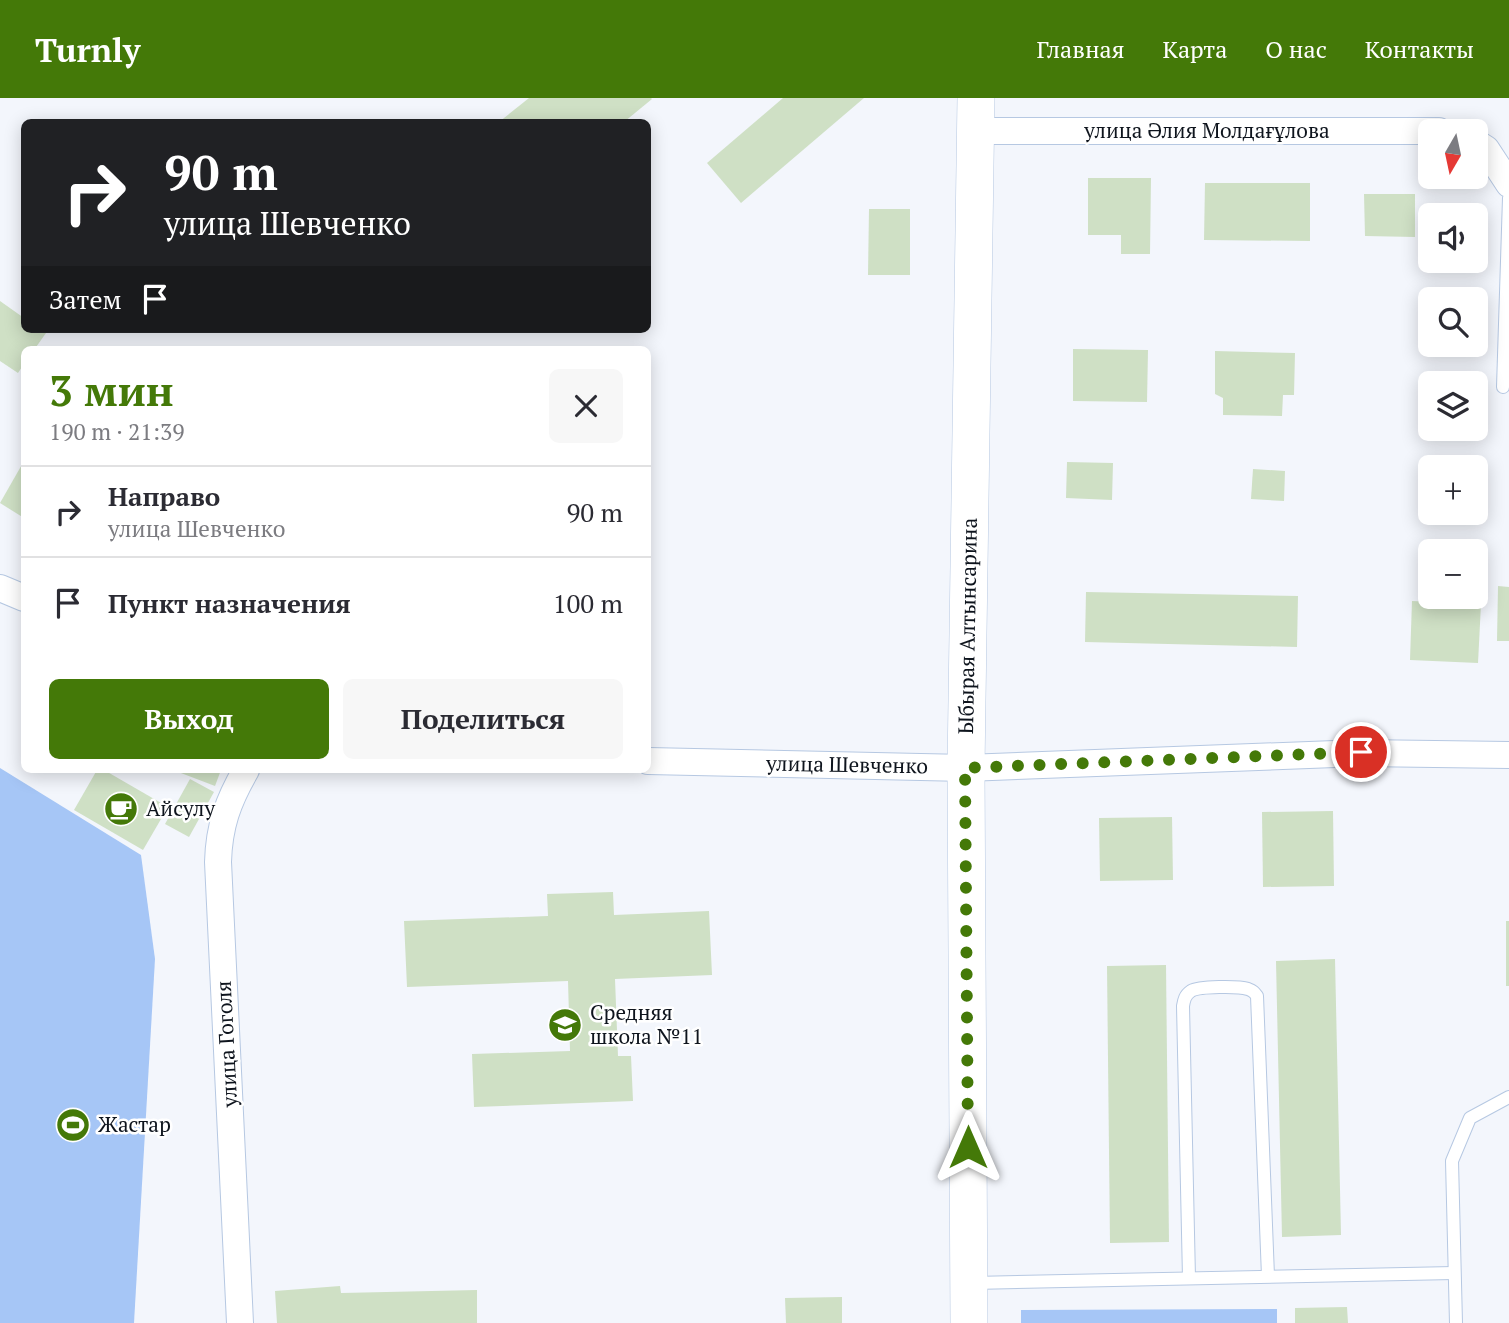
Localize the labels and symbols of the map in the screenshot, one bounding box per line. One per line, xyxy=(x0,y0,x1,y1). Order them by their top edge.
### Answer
street label: улица Әлия Молдағұлова xyxy=(1083,116,1330,144)
north arrow xyxy=(1418,119,1488,189)
street label: Ыбырая Алтынсарина xyxy=(951,517,983,734)
pin xyxy=(1331,722,1391,782)
street label: улица Шевченко xyxy=(765,749,928,779)
cafe icon: Айсулу xyxy=(102,790,140,828)
place label: Айсулу xyxy=(146,794,216,822)
street label: улица Гоголя xyxy=(209,980,243,1109)
place label: Средняя школа №11 xyxy=(590,998,703,1050)
school or university icon: Средняя школа №11 xyxy=(546,1006,584,1044)
sports icon: Жастар xyxy=(54,1106,92,1144)
place label: Жастар xyxy=(98,1110,171,1138)
position arrow xyxy=(931,1110,1005,1184)

